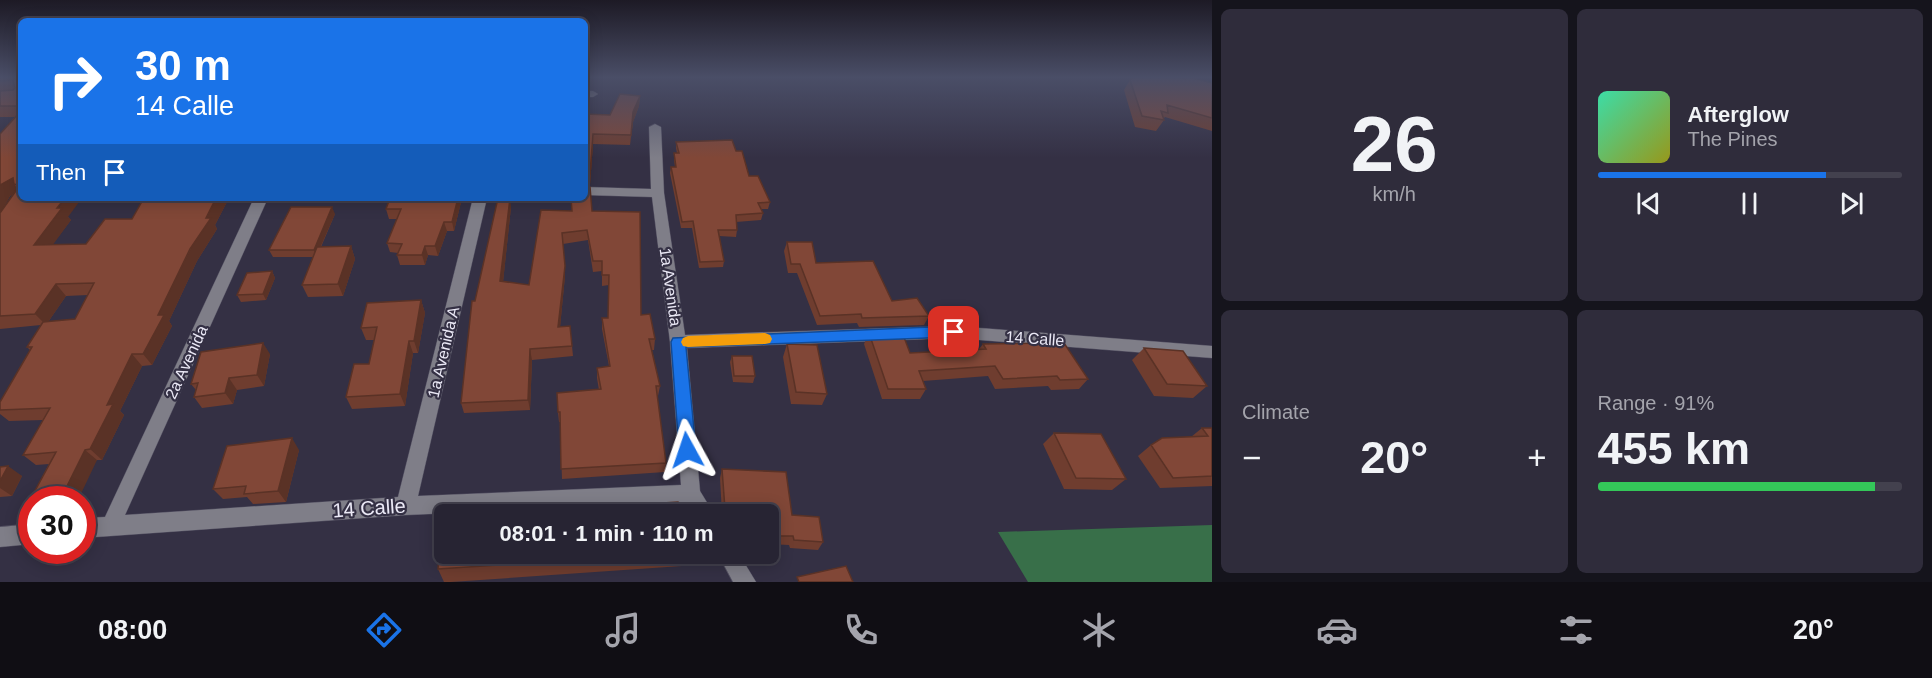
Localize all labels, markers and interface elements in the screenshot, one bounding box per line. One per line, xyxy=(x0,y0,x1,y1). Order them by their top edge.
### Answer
icon: right xyxy=(36,42,114,120)
text: 30 m xyxy=(135,42,231,89)
text: 14 Calle xyxy=(135,91,234,121)
text: 26 xyxy=(1351,100,1438,188)
text: Afterglow xyxy=(1688,102,1789,127)
text: The Pines xyxy=(1688,128,1778,150)
icon: arrive xyxy=(98,156,131,189)
text: Then xyxy=(36,160,86,185)
text: km/h xyxy=(1373,183,1416,205)
icon: previous xyxy=(1632,187,1665,220)
icon: pause xyxy=(1733,187,1766,220)
icon: next xyxy=(1835,187,1868,220)
street label: 1a Avenida xyxy=(657,247,684,327)
street label: 1a Avenida A xyxy=(425,305,462,399)
pin xyxy=(928,306,979,357)
icon: arrive xyxy=(937,315,970,348)
street label: 2a Avenida xyxy=(162,323,211,402)
street label: 14 Calle xyxy=(1005,328,1065,349)
text: Range · 91% xyxy=(1598,392,1714,414)
text: Climate xyxy=(1242,401,1310,423)
position arrow xyxy=(655,418,719,482)
text: 455 km xyxy=(1598,423,1750,474)
text: 20° xyxy=(1360,432,1428,483)
text: − xyxy=(1242,439,1261,476)
text: + xyxy=(1527,439,1547,476)
speed limit sign: 30 xyxy=(18,486,96,564)
street label: 14 Calle xyxy=(332,494,406,522)
text: 08:01 · 1 min · 110 m xyxy=(500,521,714,546)
icon: directions xyxy=(363,609,405,651)
icon: music xyxy=(602,609,644,651)
icon: phone xyxy=(840,609,882,651)
icon: climate xyxy=(1078,609,1120,651)
icon: car xyxy=(1316,609,1358,651)
icon: filters xyxy=(1555,609,1597,651)
text: 08:00 xyxy=(98,615,167,645)
text: 20° xyxy=(1793,615,1834,645)

